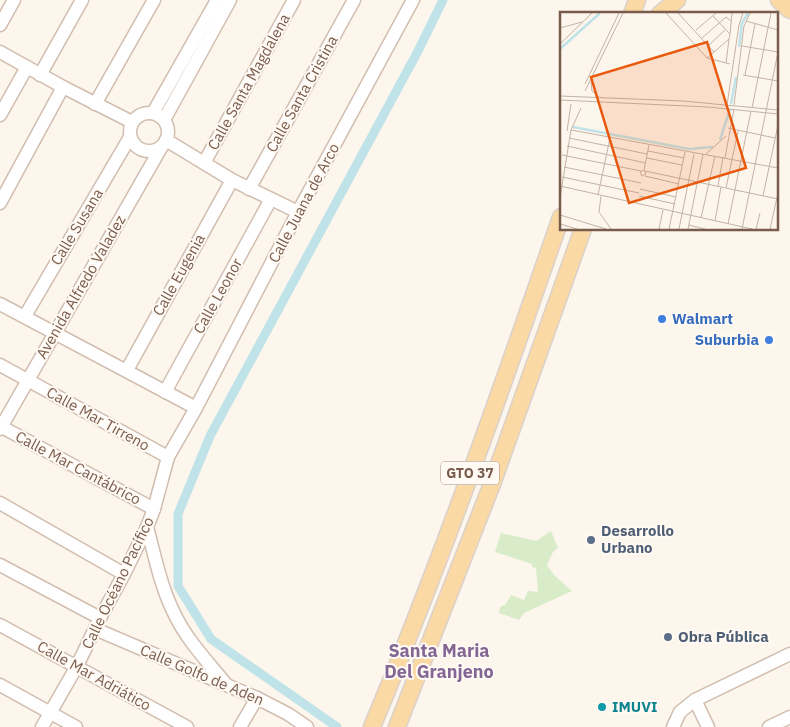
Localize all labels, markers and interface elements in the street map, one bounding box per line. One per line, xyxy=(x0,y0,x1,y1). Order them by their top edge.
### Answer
street label: Calle Santa Magdalena xyxy=(203,10,294,153)
inset map xyxy=(560,12,778,230)
street label: Calle Santa Cristina xyxy=(262,32,342,155)
street label: Calle Juana de Arco xyxy=(264,140,343,266)
street label: Calle Susana xyxy=(46,185,107,269)
street label: Avenida Alfredo Valadez xyxy=(32,211,130,362)
street label: Calle Eugenia xyxy=(148,230,209,319)
street label: Calle Leonor xyxy=(189,254,246,337)
place label: Walmart xyxy=(672,309,733,328)
marker: Walmart xyxy=(656,313,668,325)
place label: Suburbia xyxy=(695,330,759,349)
marker: Suburbia xyxy=(763,334,775,346)
street label: Calle Mar Tirreno xyxy=(43,382,153,455)
street label: Calle Mar Cantábrico xyxy=(12,426,144,509)
road number: GTO 37 xyxy=(441,462,499,484)
street label: Calle Océano Pacífico xyxy=(77,514,158,652)
place label: Desarrollo Urbano xyxy=(601,521,674,557)
marker: Desarrollo Urbano xyxy=(585,534,597,546)
place label: Obra Pública xyxy=(678,627,769,646)
marker: Obra Pública xyxy=(662,631,674,643)
street label: Calle Mar Adriático xyxy=(34,636,154,715)
district label: Santa Maria Del Granjeno xyxy=(384,639,494,683)
street label: Calle Golfo de Aden xyxy=(138,640,267,709)
place label: IMUVI xyxy=(612,697,657,716)
marker: IMUVI xyxy=(596,701,608,713)

